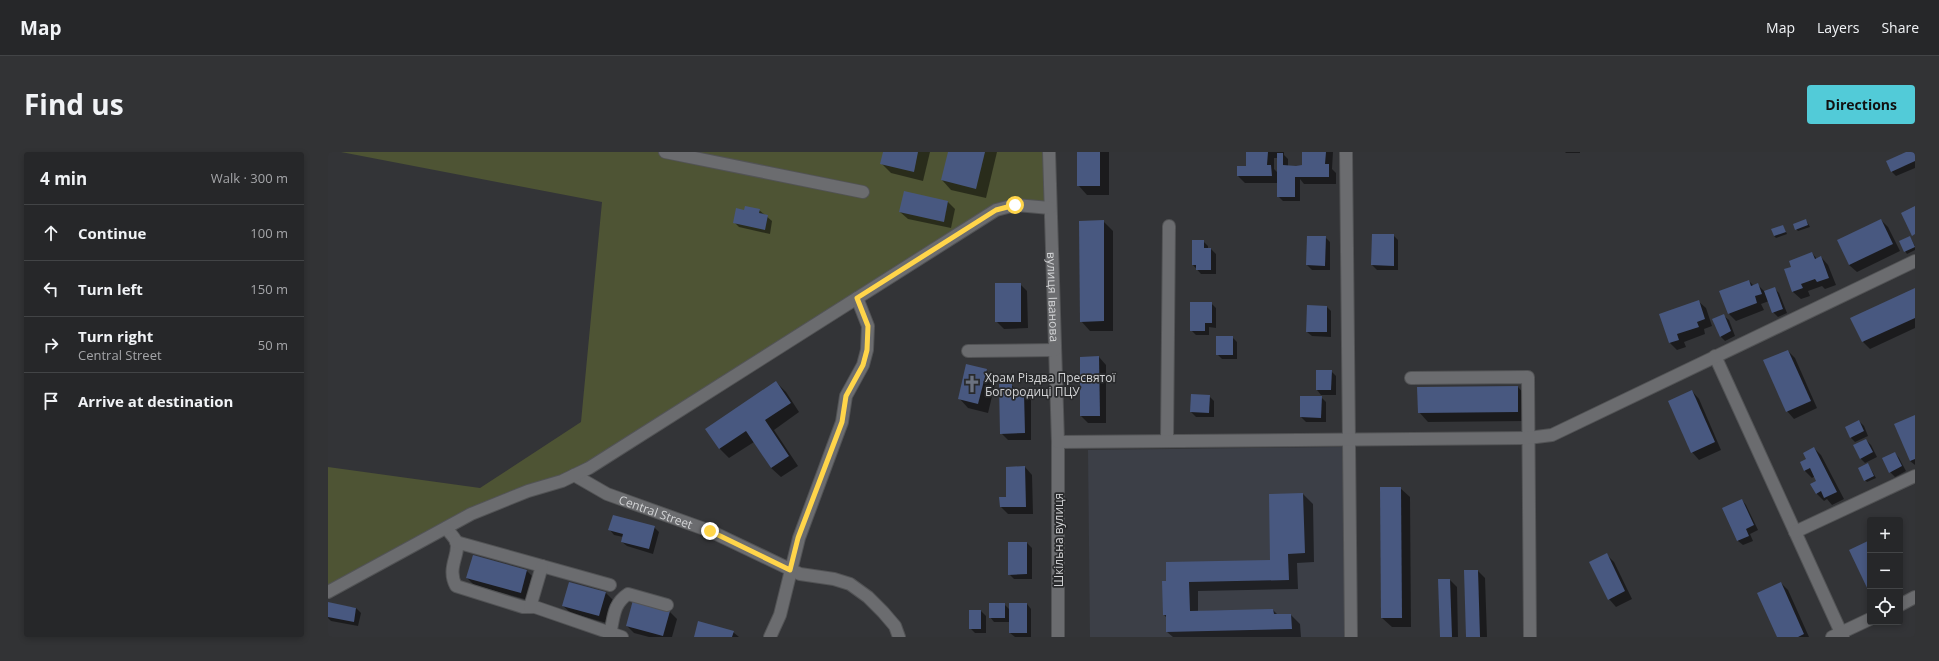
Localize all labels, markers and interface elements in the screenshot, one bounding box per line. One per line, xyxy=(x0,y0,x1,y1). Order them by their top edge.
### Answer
text: Map xyxy=(20,15,61,41)
text: Map xyxy=(1766,18,1795,37)
text: Layers xyxy=(1817,18,1859,37)
text: Share xyxy=(1881,18,1919,37)
text: Find us xyxy=(24,85,124,123)
button: Directions xyxy=(1807,85,1915,124)
text: 4 min xyxy=(40,167,87,190)
text: Walk · 300 m xyxy=(211,169,288,187)
route start xyxy=(1006,196,1024,214)
icon: ahead xyxy=(40,222,62,244)
text: Continue xyxy=(78,223,146,243)
text: 100 m xyxy=(250,224,288,242)
street label: вулиця Іванова xyxy=(1044,252,1063,342)
icon: left xyxy=(40,278,62,300)
text: Turn left xyxy=(78,279,143,299)
text: 150 m xyxy=(250,280,288,298)
text: Turn right xyxy=(78,326,153,346)
icon: right xyxy=(40,334,62,356)
text: 50 m xyxy=(258,336,288,354)
text: Central Street xyxy=(78,346,162,364)
place label: Храм Різдва Пресвятої Богородиці ПЦУ xyxy=(985,369,1116,400)
church icon: Храм Різдва Пресвятої Богородиці ПЦУ xyxy=(962,374,982,394)
icon: arrive xyxy=(40,390,62,412)
text: Arrive at destination xyxy=(78,391,233,411)
street label: Central Street xyxy=(617,490,695,533)
street label: Шкільна вулиця xyxy=(1050,493,1067,587)
map controls xyxy=(1867,517,1903,625)
button: + xyxy=(1867,517,1903,553)
route end xyxy=(701,522,719,540)
button: − xyxy=(1867,553,1903,589)
button: locate xyxy=(1867,589,1903,625)

